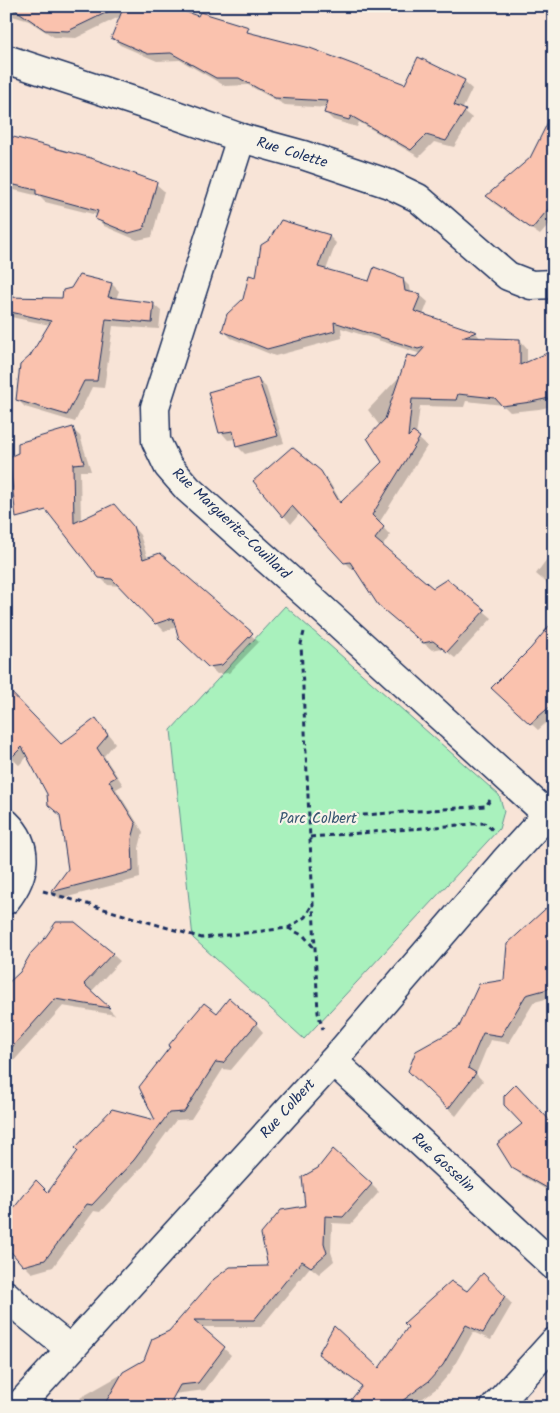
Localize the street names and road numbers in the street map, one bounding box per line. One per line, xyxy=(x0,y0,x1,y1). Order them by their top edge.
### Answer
street label: Rue Colette xyxy=(253,131,331,175)
street label: Rue Marguerite-Couillard xyxy=(166,462,296,586)
street label: Rue Colbert xyxy=(254,1073,322,1144)
street label: Rue Gosselin xyxy=(406,1127,480,1199)

